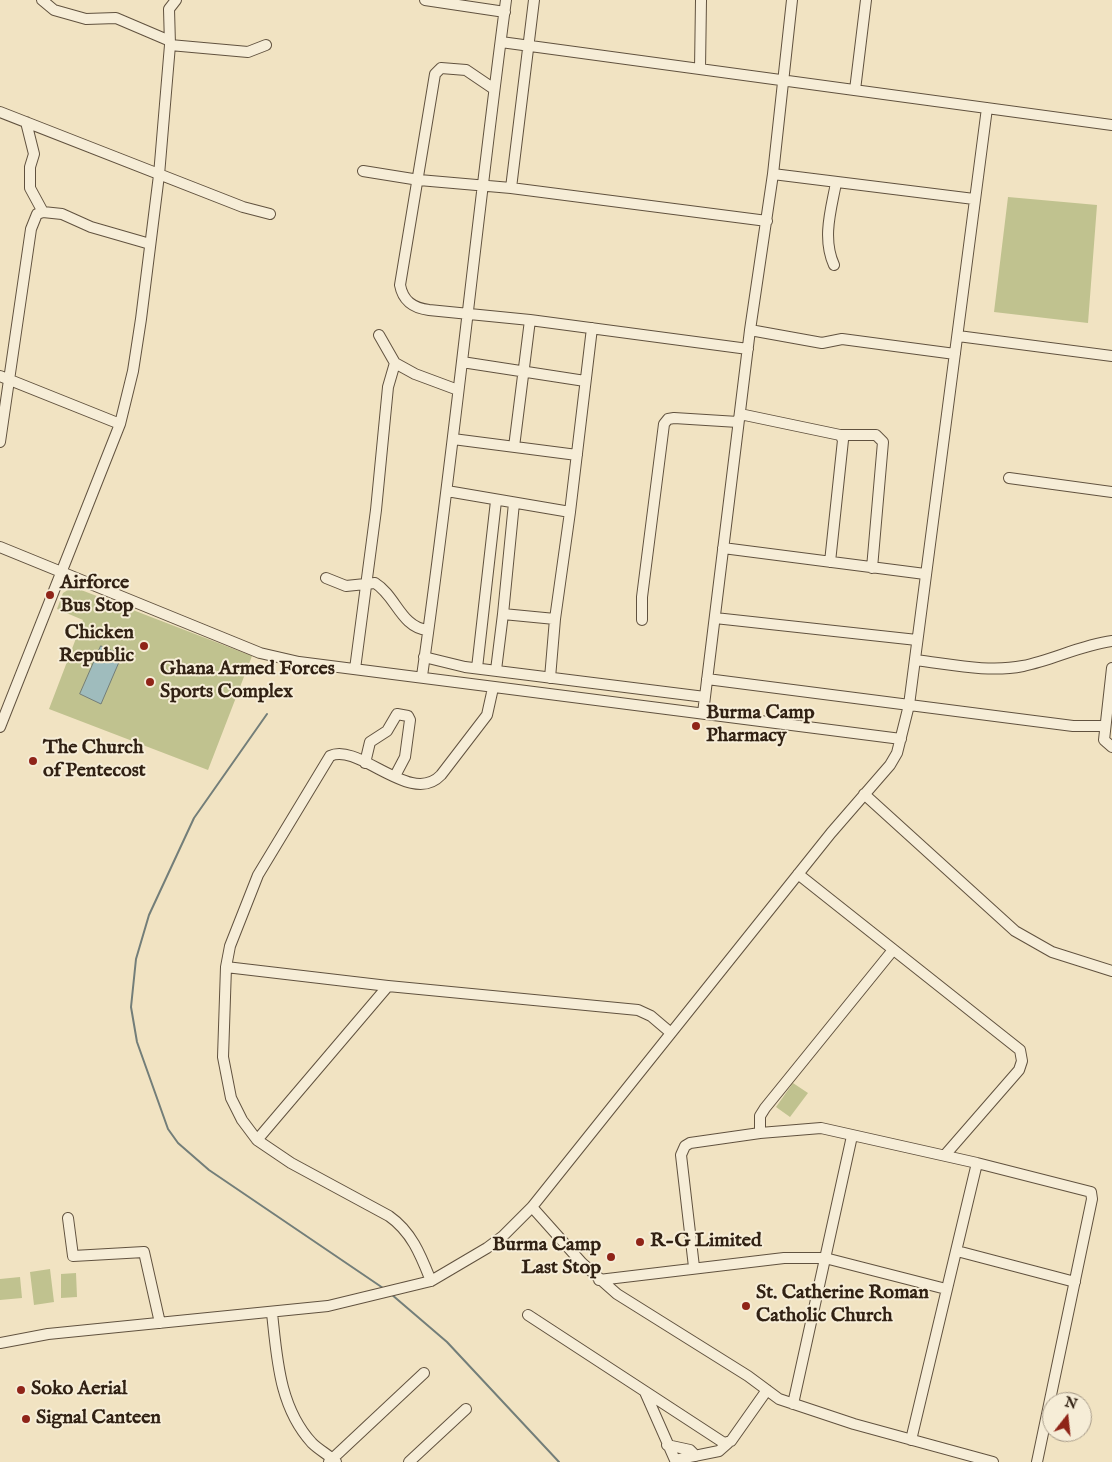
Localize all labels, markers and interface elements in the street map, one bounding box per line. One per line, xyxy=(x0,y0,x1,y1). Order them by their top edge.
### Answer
place label: Airforce Bus Stop xyxy=(60,572,134,619)
marker: Airforce Bus Stop xyxy=(44,589,56,601)
place label: Chicken Republic xyxy=(59,622,134,669)
marker: Chicken Republic xyxy=(138,640,150,652)
place label: Ghana Armed Forces Sports Complex xyxy=(160,658,335,705)
marker: Ghana Armed Forces Sports Complex xyxy=(144,676,156,688)
place label: Burma Camp Pharmacy xyxy=(706,702,815,749)
marker: Burma Camp Pharmacy xyxy=(690,720,702,732)
place label: The Church of Pentecost xyxy=(43,737,146,784)
marker: The Church of Pentecost xyxy=(27,755,39,767)
place label: R-G Limited xyxy=(650,1230,762,1254)
place label: Burma Camp Last Stop xyxy=(492,1234,601,1281)
marker: R-G Limited xyxy=(634,1236,646,1248)
marker: Burma Camp Last Stop xyxy=(605,1251,617,1263)
place label: St. Catherine Roman Catholic Church xyxy=(756,1282,929,1329)
marker: St. Catherine Roman Catholic Church xyxy=(740,1300,752,1312)
place label: Soko Aerial xyxy=(31,1378,127,1402)
marker: Soko Aerial xyxy=(15,1384,27,1396)
north arrow xyxy=(1042,1392,1092,1442)
text: N xyxy=(1063,1393,1079,1414)
place label: Signal Canteen xyxy=(36,1407,161,1431)
marker: Signal Canteen xyxy=(20,1413,32,1425)

